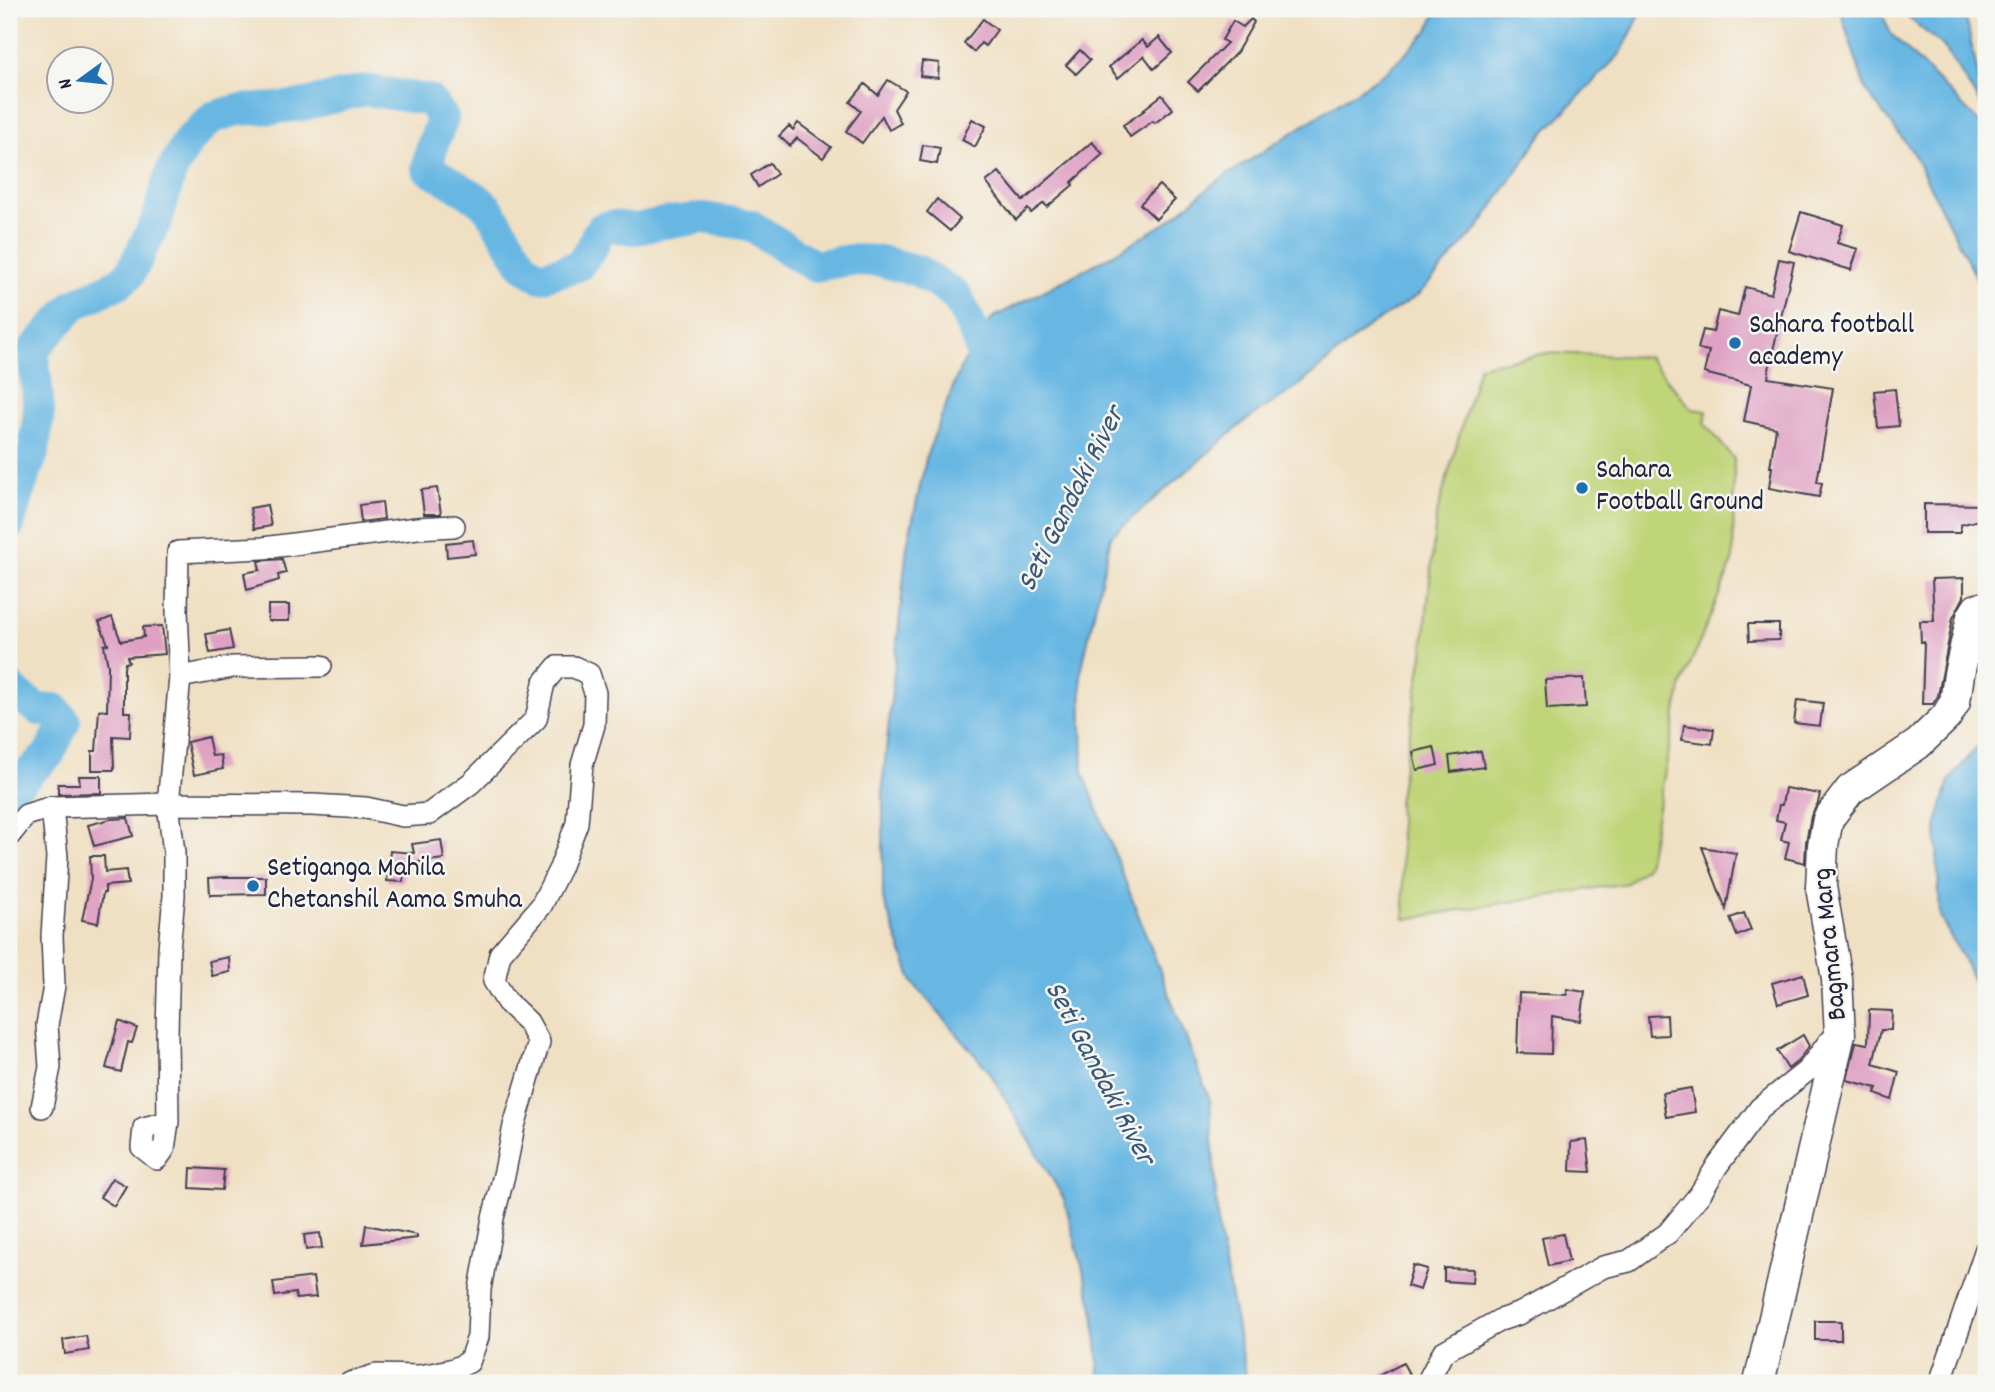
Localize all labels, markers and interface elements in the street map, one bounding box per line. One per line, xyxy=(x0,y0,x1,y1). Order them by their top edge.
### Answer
north arrow xyxy=(46,46,116,116)
text: N xyxy=(53,75,81,92)
place label: Sahara football academy xyxy=(1749,307,1914,379)
marker: Sahara football academy xyxy=(1727,335,1743,351)
water label: Seti Gandaki River xyxy=(1008,397,1139,600)
place label: Sahara Football Ground xyxy=(1596,452,1764,524)
marker: Sahara Football Ground xyxy=(1574,480,1590,496)
place label: Setiganga Mahila Chetanshil Aama Smuha xyxy=(267,850,523,922)
street label: Bagmara Marg xyxy=(1804,866,1860,1022)
marker: Setiganga Mahila Chetanshil Aama Smuha xyxy=(245,878,261,894)
water label: Seti Gandaki River xyxy=(1031,974,1166,1176)

